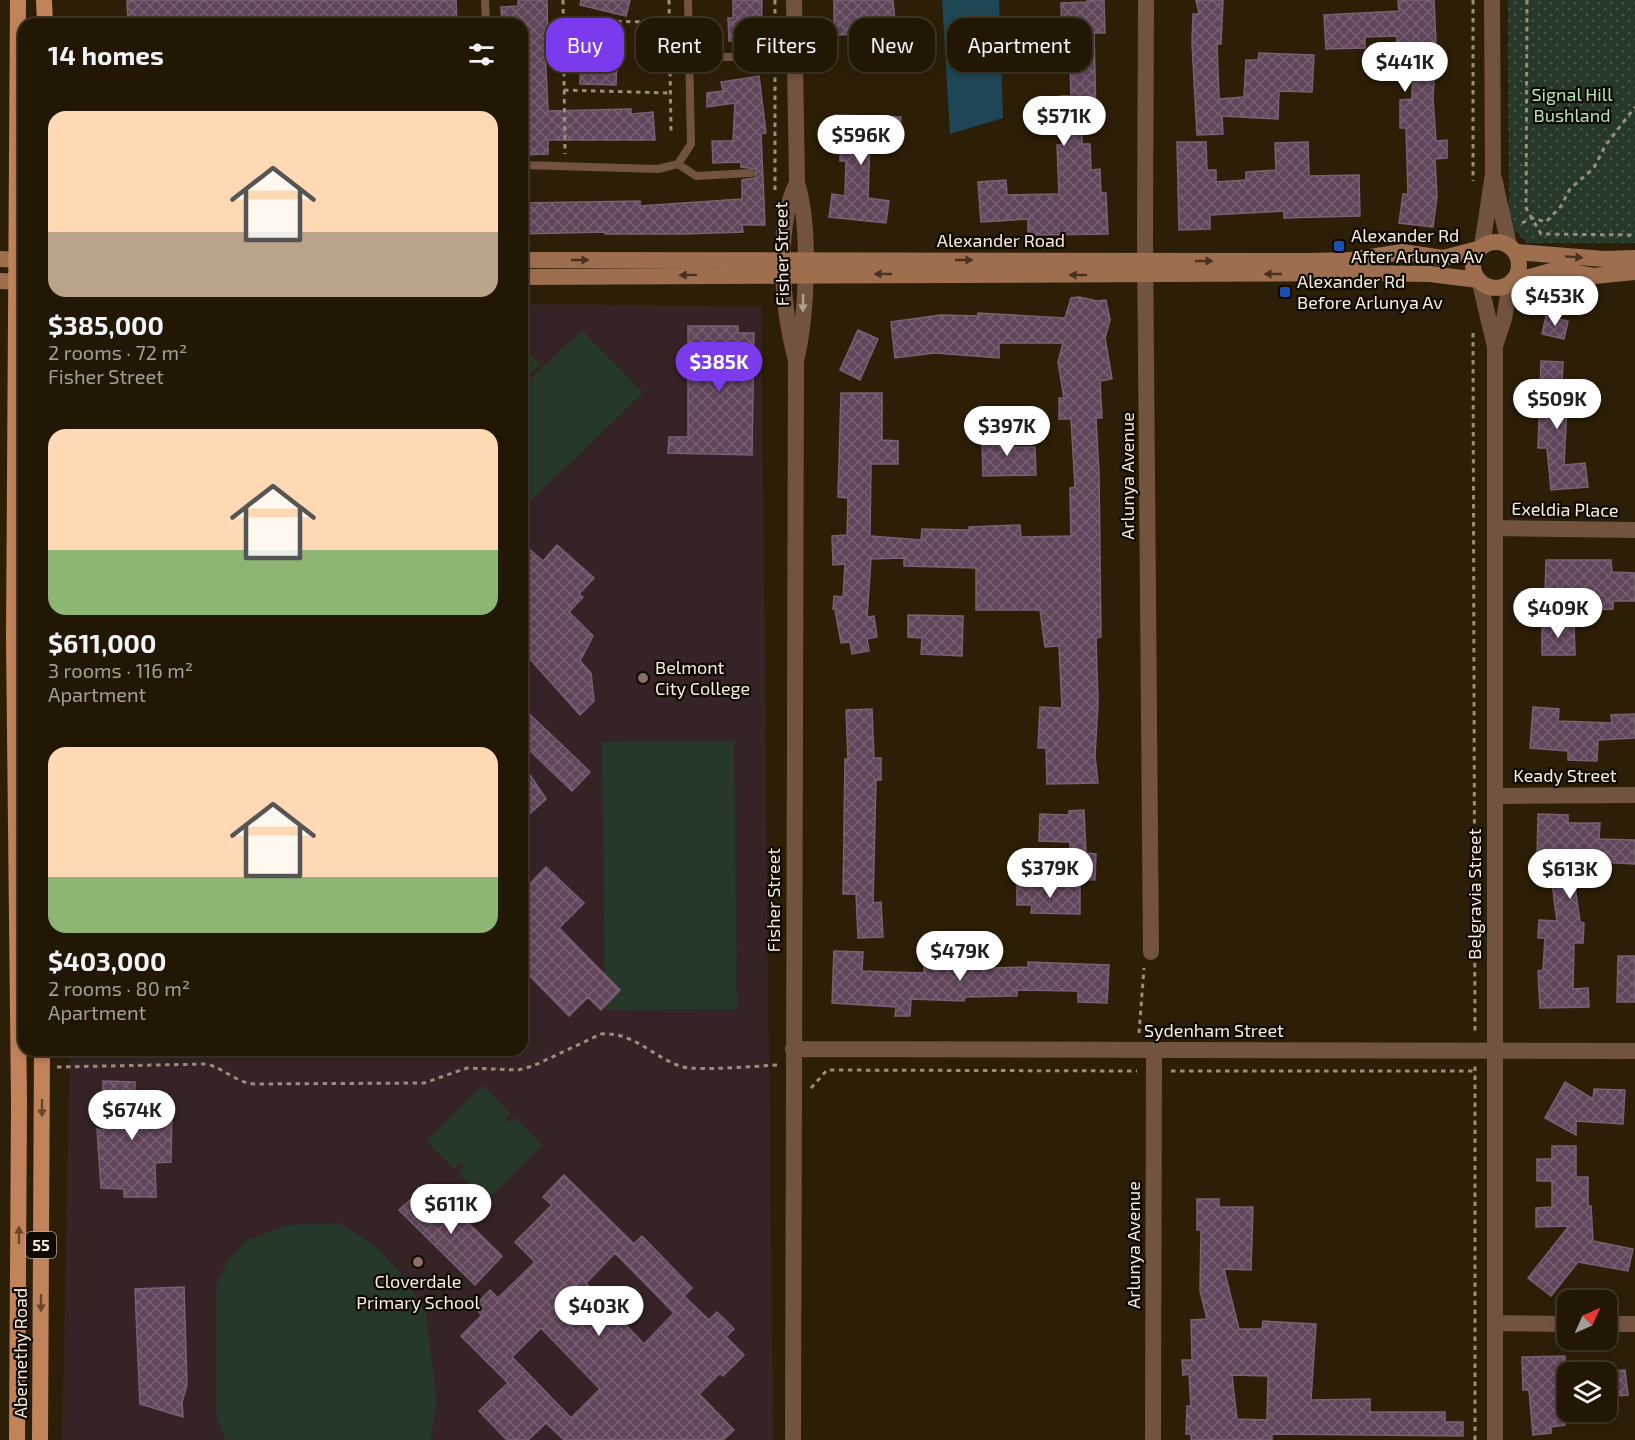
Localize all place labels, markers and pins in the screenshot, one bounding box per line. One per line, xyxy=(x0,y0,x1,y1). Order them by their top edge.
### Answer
pin: $441K xyxy=(1363,42,1447,93)
pin: $571K xyxy=(1022,96,1106,147)
pin: $596K xyxy=(819,115,903,166)
place label: Alexander Rd After Arlunya Av xyxy=(1351,224,1484,267)
marker: Alexander Rd After Arlunya Av xyxy=(1332,239,1346,253)
place label: Alexander Rd Before Arlunya Av xyxy=(1297,270,1443,313)
pin: $453K xyxy=(1513,276,1597,327)
marker: Alexander Rd Before Arlunya Av xyxy=(1278,285,1292,299)
pin: $385K xyxy=(677,342,761,393)
pin: $509K xyxy=(1515,379,1599,430)
pin: $397K xyxy=(965,406,1049,457)
pin: $409K xyxy=(1516,588,1600,639)
place label: Belmont City College xyxy=(655,656,750,699)
marker: Belmont City College xyxy=(636,671,650,685)
pin: $379K xyxy=(1008,848,1092,899)
pin: $613K xyxy=(1528,849,1612,900)
pin: $479K xyxy=(918,931,1002,982)
pin: $674K xyxy=(90,1090,174,1141)
pin: $611K xyxy=(409,1184,493,1235)
marker: Cloverdale Primary School xyxy=(411,1255,425,1269)
place label: Cloverdale Primary School xyxy=(356,1270,480,1313)
pin: $403K xyxy=(557,1286,641,1337)

